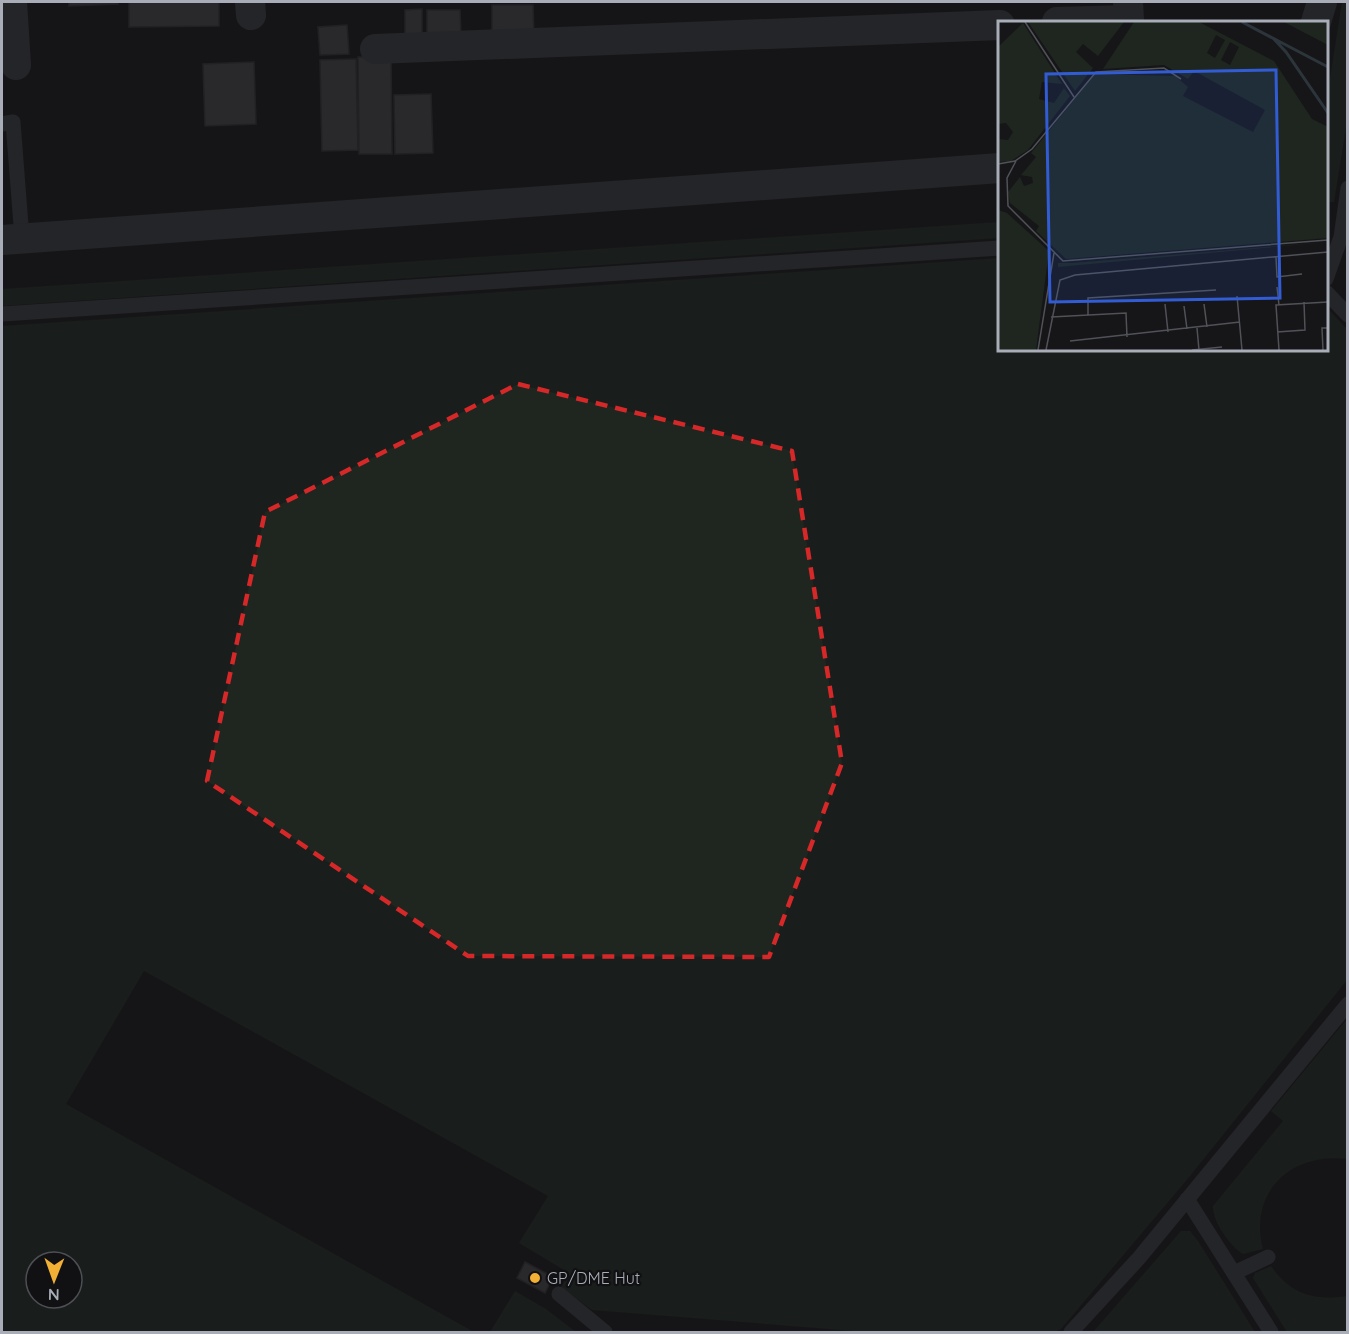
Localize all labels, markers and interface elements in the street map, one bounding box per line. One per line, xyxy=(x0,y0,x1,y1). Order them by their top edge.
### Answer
inset map xyxy=(998,21,1328,351)
north arrow xyxy=(24,1250,84,1310)
place label: GP/DME Hut xyxy=(547,1268,640,1288)
marker: GP/DME Hut xyxy=(528,1271,542,1285)
text: N xyxy=(48,1285,60,1305)

